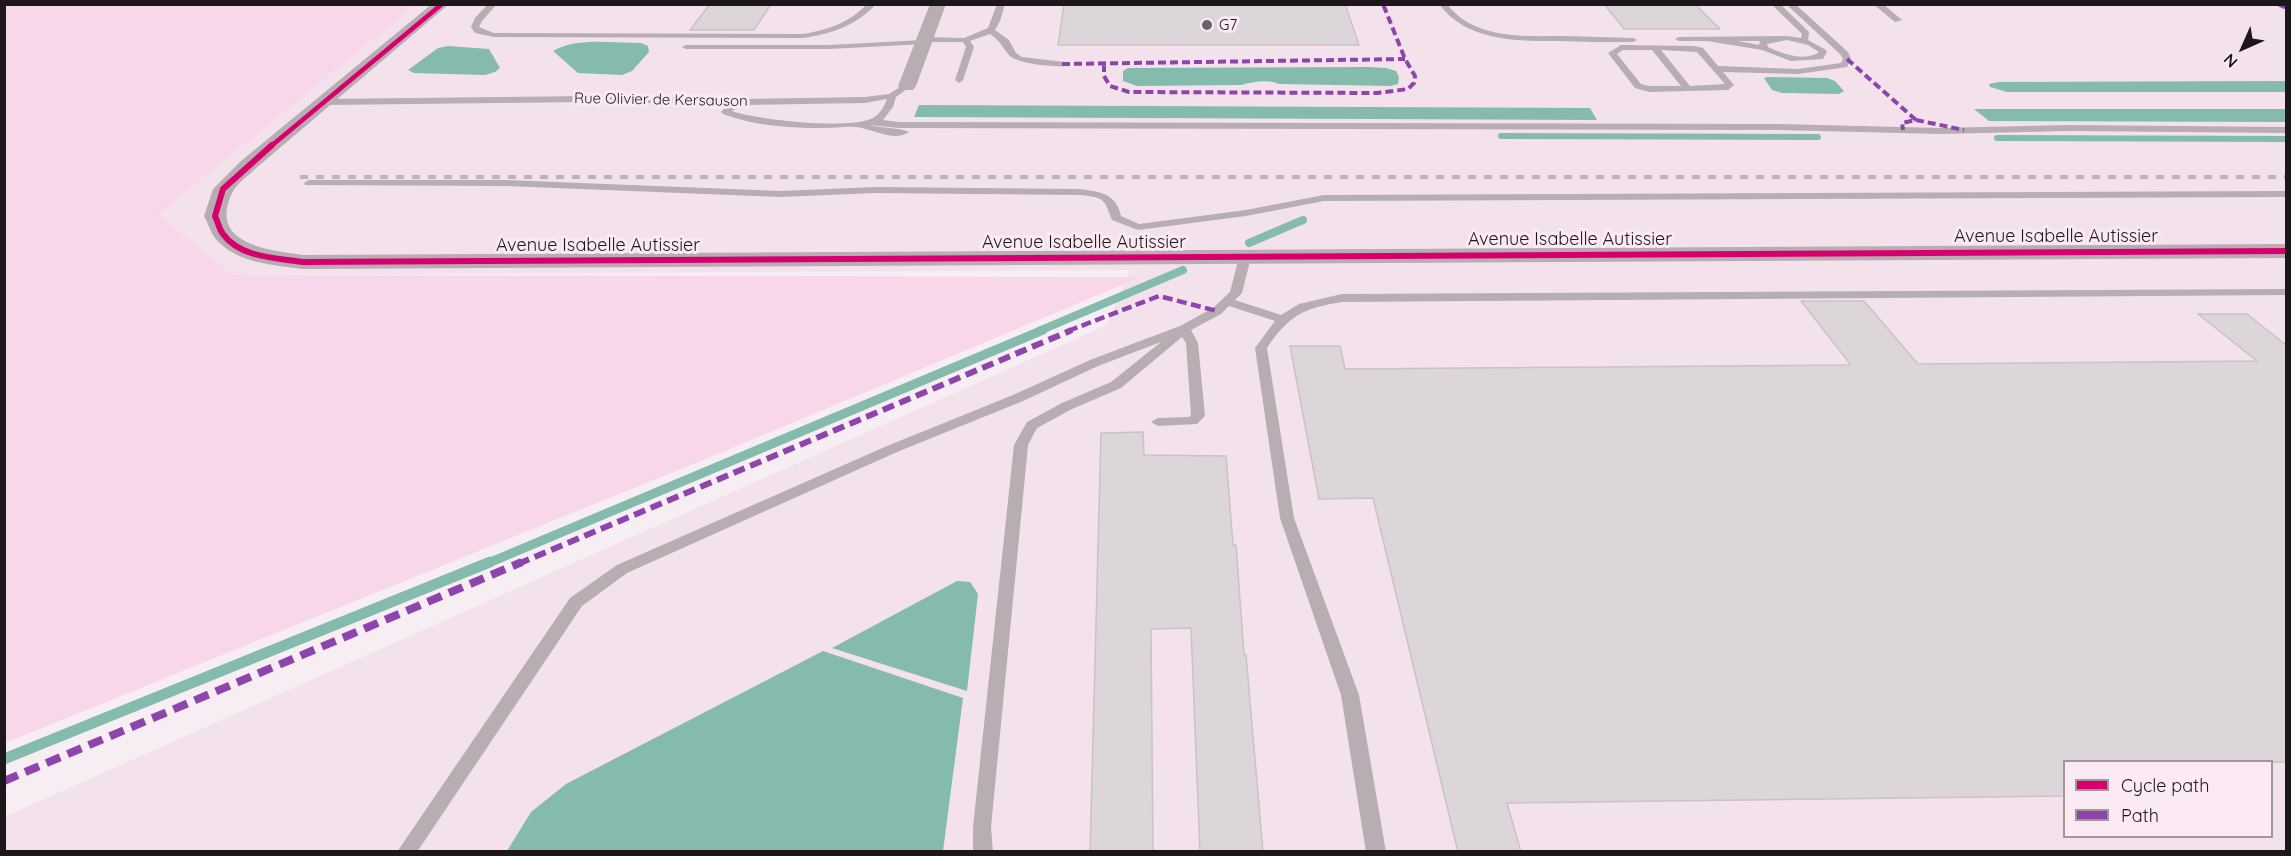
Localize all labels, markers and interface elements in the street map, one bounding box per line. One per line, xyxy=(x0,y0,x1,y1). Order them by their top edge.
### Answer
place label: G7 xyxy=(1219,16,1237,34)
marker: G7 xyxy=(1200,18,1214,32)
north arrow xyxy=(2213,18,2273,78)
text: N xyxy=(2219,50,2242,72)
street label: Rue Olivier de Kersauson xyxy=(574,89,748,111)
street label: Avenue Isabelle Autissier xyxy=(1954,226,2158,248)
street label: Avenue Isabelle Autissier xyxy=(1468,229,1672,251)
street label: Avenue Isabelle Autissier xyxy=(982,232,1186,254)
street label: Avenue Isabelle Autissier xyxy=(496,235,700,257)
legend xyxy=(2063,760,2273,838)
text: Cycle path xyxy=(2121,774,2209,797)
text: Path xyxy=(2121,804,2159,827)

